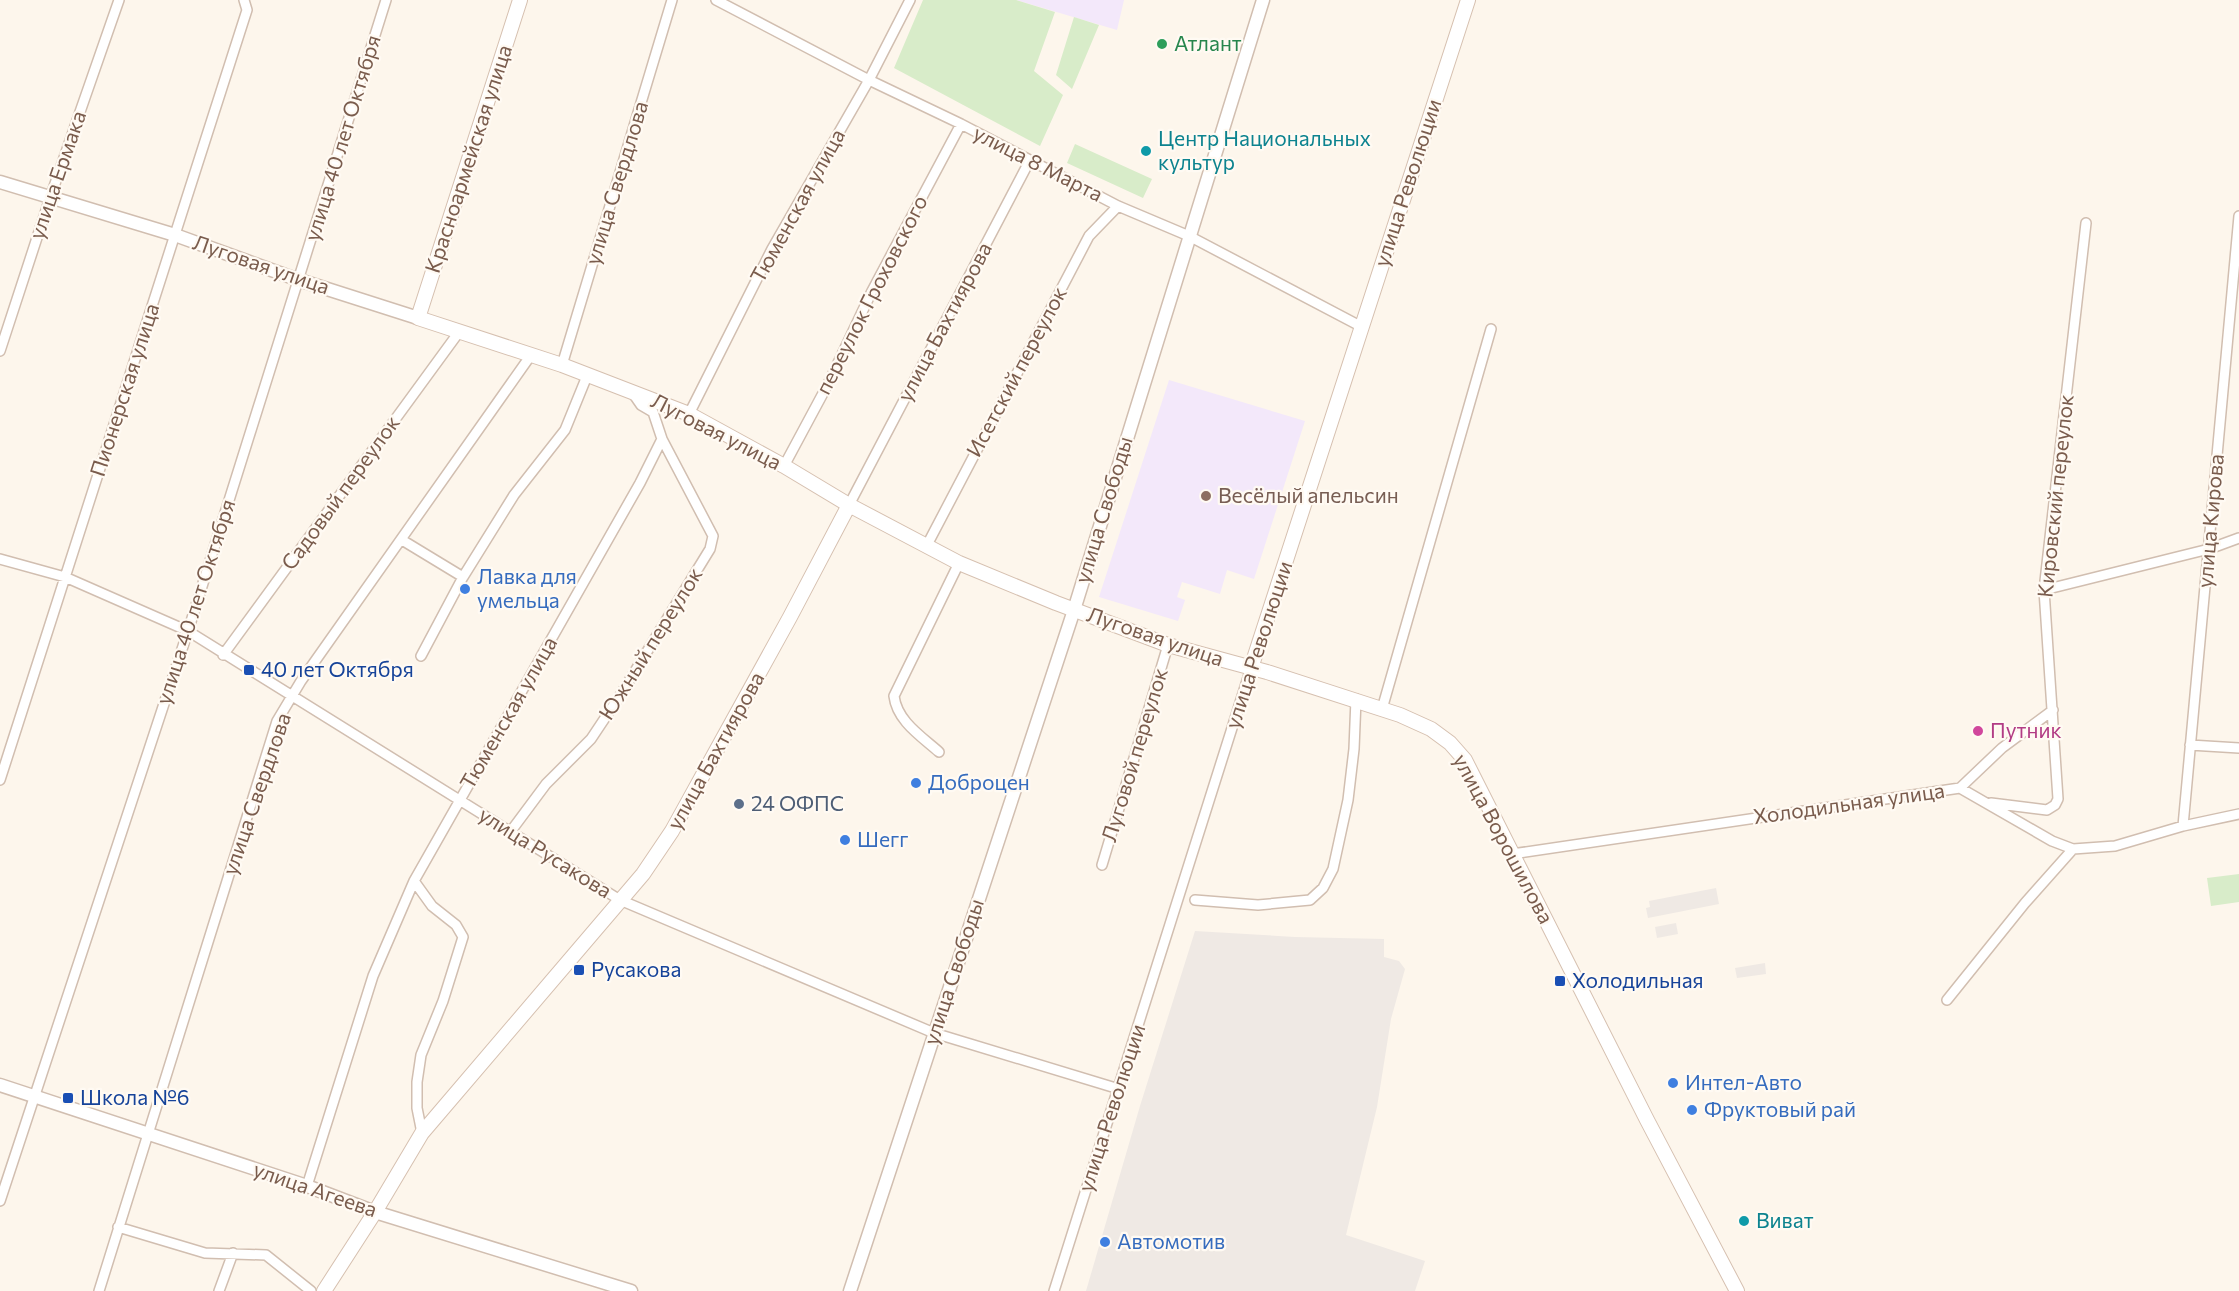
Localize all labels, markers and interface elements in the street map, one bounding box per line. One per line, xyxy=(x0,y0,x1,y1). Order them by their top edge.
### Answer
place label: Атлант xyxy=(1174,30,1242,55)
street label: улица 40 лет Октября xyxy=(298,31,385,244)
marker: Атлант xyxy=(1155,37,1169,51)
street label: Красноармейская улица xyxy=(419,41,516,276)
street label: улица Революции xyxy=(1368,96,1445,269)
street label: улица Свердлова xyxy=(579,98,652,267)
street label: улица Ермака xyxy=(23,107,90,242)
street label: улица 8 Марта xyxy=(970,119,1108,206)
street label: Тюменская улица xyxy=(744,124,849,286)
place label: Центр Национальных культур xyxy=(1158,125,1371,174)
marker: Центр Национальных культур xyxy=(1139,144,1153,158)
street label: переулок Гроховского xyxy=(810,190,932,398)
street label: Луговая улица xyxy=(190,229,333,299)
street label: улица Бахтиярова xyxy=(891,238,996,405)
street label: Исетский переулок xyxy=(960,282,1071,461)
street label: Пионерская улица xyxy=(84,300,163,479)
street label: Луговая улица xyxy=(647,387,786,474)
street label: Кировский переулок xyxy=(2031,393,2078,599)
street label: Садовый переулок xyxy=(275,410,404,574)
street label: улица Свободы xyxy=(1068,433,1137,586)
street label: улица Кирова xyxy=(2191,453,2228,589)
place label: Весёлый апельсин xyxy=(1218,482,1399,507)
marker: Весёлый апельсин xyxy=(1199,489,1213,503)
street label: улица 40 лет Октября xyxy=(150,496,240,707)
street label: улица Революции xyxy=(1219,558,1296,731)
street label: Южный переулок xyxy=(593,562,707,724)
place label: Лавка для умельца xyxy=(477,563,577,612)
marker: Лавка для умельца xyxy=(458,582,472,596)
street label: Луговая улица xyxy=(1084,601,1227,671)
street label: Тюменская улица xyxy=(454,632,561,793)
place label: 40 лет Октября xyxy=(261,656,414,681)
marker: 40 лет Октября xyxy=(242,663,256,677)
street label: Луговой переулок xyxy=(1095,665,1172,844)
street label: улица Бахтиярова xyxy=(661,667,768,834)
street label: улица Свердлова xyxy=(216,709,295,878)
place label: Путник xyxy=(1990,717,2062,742)
marker: Путник xyxy=(1971,724,1985,738)
street label: улица Ворошилова xyxy=(1449,749,1560,927)
place label: Доброцен xyxy=(928,769,1030,794)
marker: Доброцен xyxy=(909,776,923,790)
street label: Холодильная улица xyxy=(1751,777,1946,828)
place label: 24 ОФПС xyxy=(751,790,844,815)
marker: 24 ОФПС xyxy=(732,797,746,811)
street label: улица Русакова xyxy=(475,801,617,903)
place label: Шегг xyxy=(857,826,908,851)
marker: Шегг xyxy=(838,833,852,847)
street label: улица Свободы xyxy=(917,895,988,1048)
place label: Русакова xyxy=(591,956,681,981)
marker: Русакова xyxy=(572,963,586,977)
place label: Холодильная xyxy=(1572,967,1704,992)
marker: Холодильная xyxy=(1553,974,1567,988)
street label: улица Революции xyxy=(1072,1021,1149,1194)
place label: Интел-Авто xyxy=(1685,1069,1802,1094)
marker: Интел-Авто xyxy=(1666,1076,1680,1090)
place label: Школа №6 xyxy=(80,1084,190,1109)
marker: Школа №6 xyxy=(61,1091,75,1105)
place label: Фруктовый рай xyxy=(1704,1096,1856,1121)
marker: Фруктовый рай xyxy=(1685,1103,1699,1117)
street label: улица Агеева xyxy=(250,1156,381,1221)
place label: Виват xyxy=(1756,1207,1814,1232)
marker: Виват xyxy=(1737,1214,1751,1228)
place label: Автомотив xyxy=(1117,1228,1225,1253)
marker: Автомотив xyxy=(1098,1235,1112,1249)

